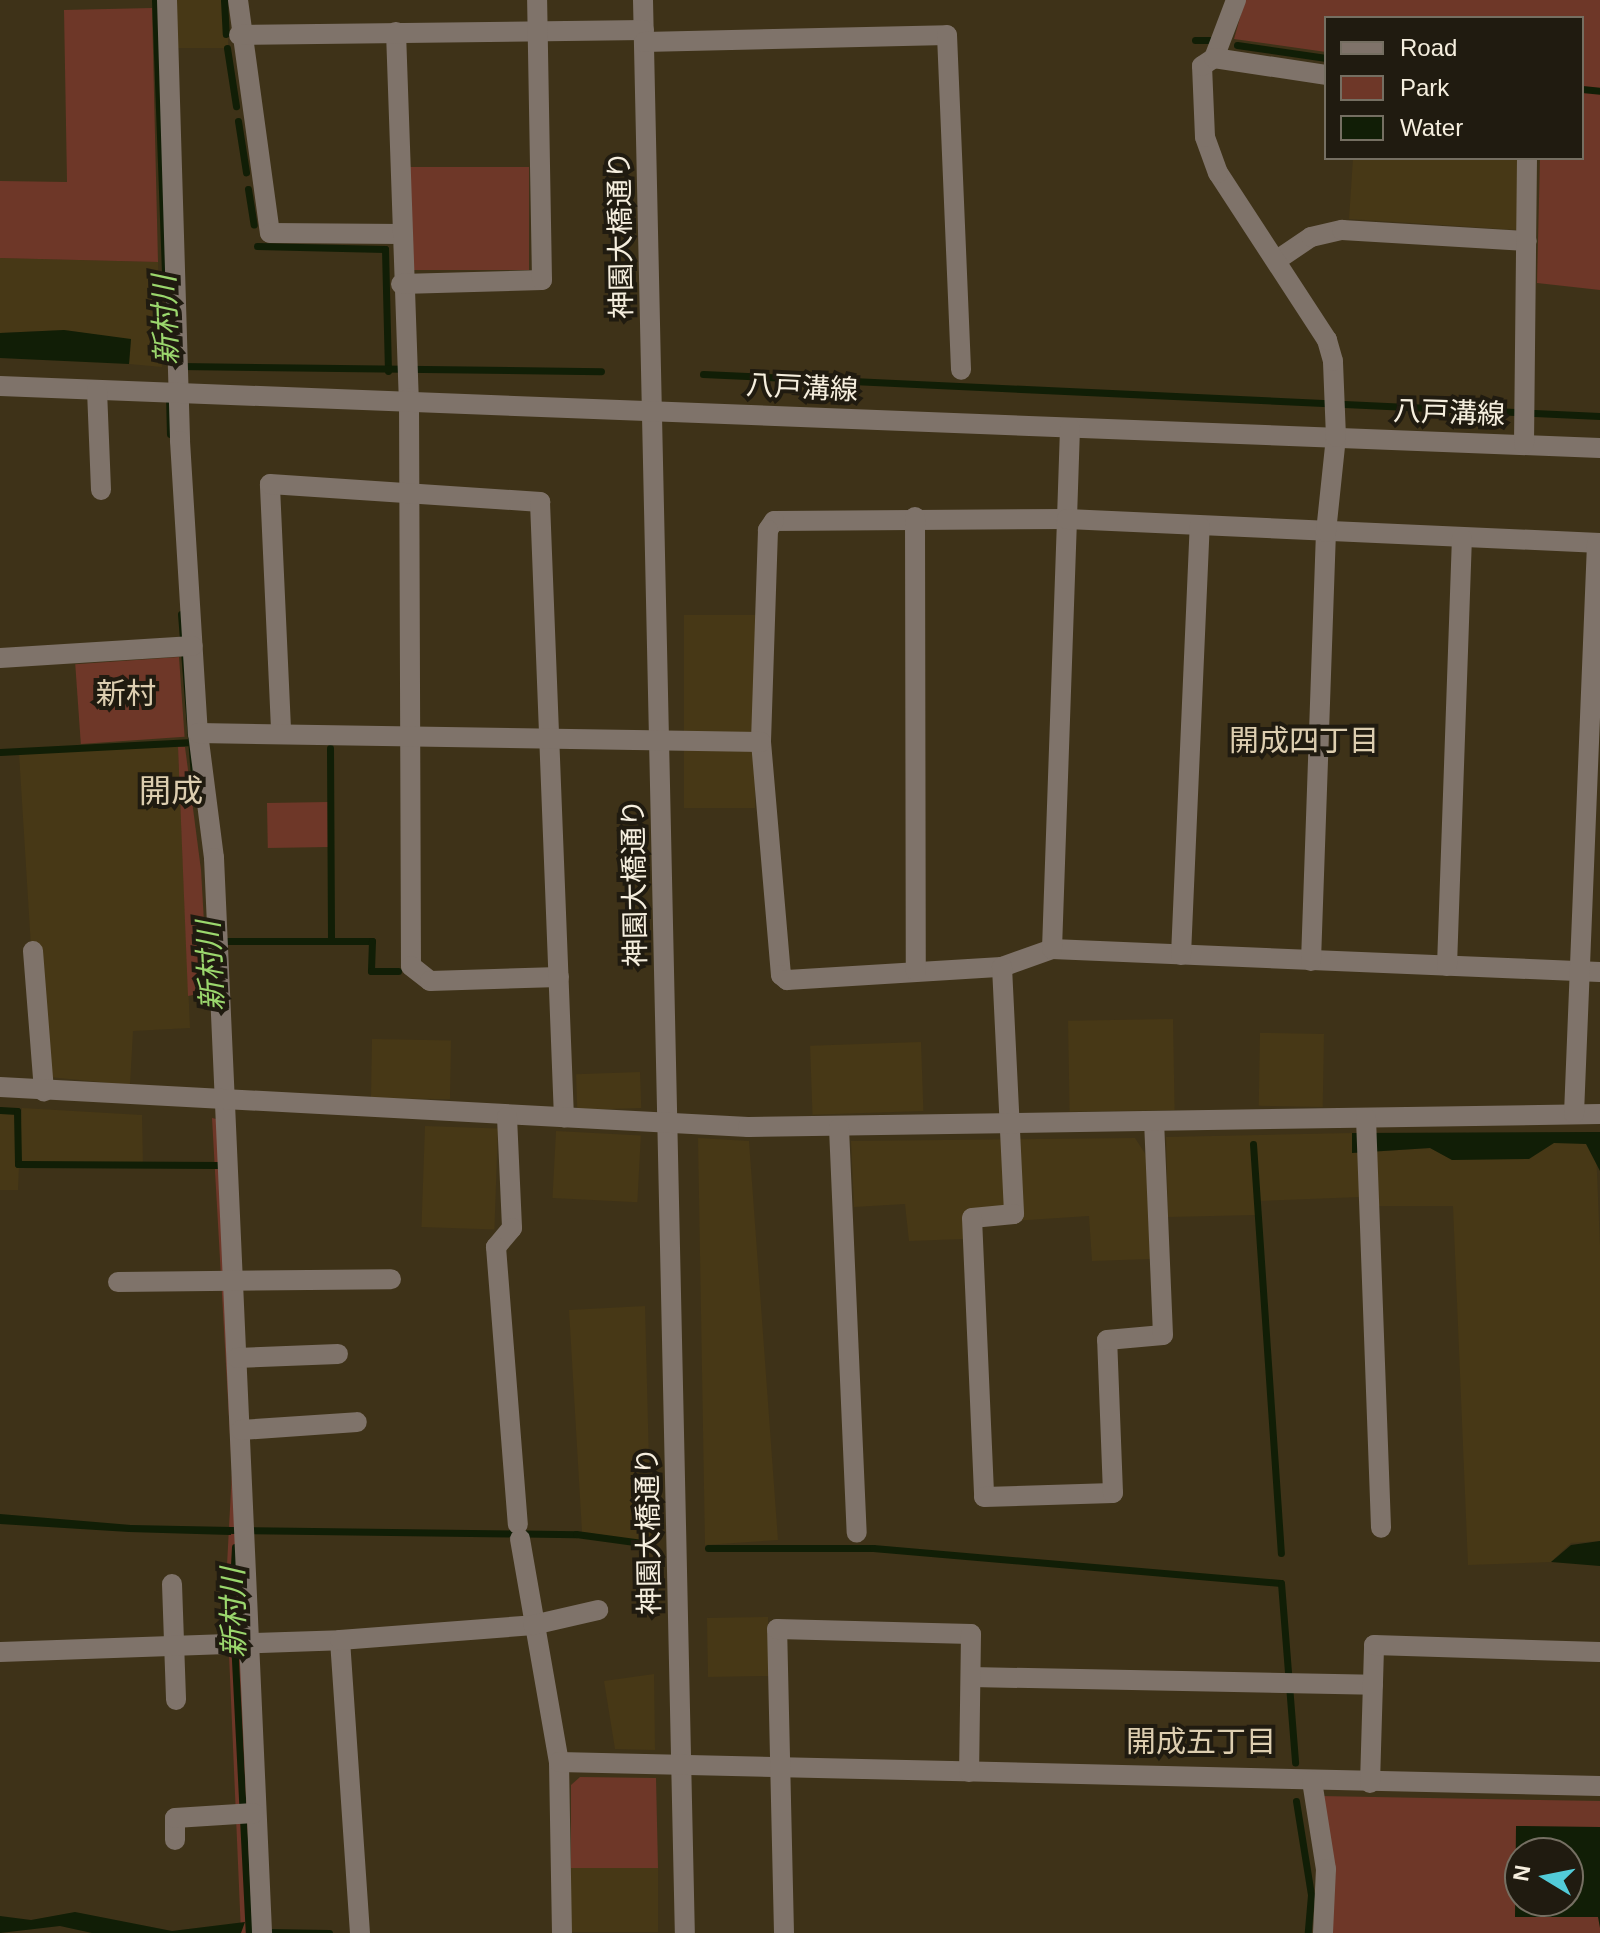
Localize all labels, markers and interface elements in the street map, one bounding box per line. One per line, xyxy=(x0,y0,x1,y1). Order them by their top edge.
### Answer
legend xyxy=(1324,16,1584,160)
text: Road xyxy=(1400,34,1457,61)
text: Park xyxy=(1400,74,1449,101)
text: Water xyxy=(1400,114,1463,141)
street label: 神園大橋通り xyxy=(603,151,639,319)
water label: 新村川 xyxy=(146,274,186,366)
street label: 八戸溝線 xyxy=(745,368,859,408)
street label: 八戸溝線 xyxy=(1392,394,1506,432)
district label: 新村 xyxy=(96,676,156,712)
district label: 開成四丁目 xyxy=(1229,723,1379,759)
district label: 開成 xyxy=(139,772,203,810)
street label: 神園大橋通り xyxy=(617,799,653,967)
water label: 新村川 xyxy=(191,920,231,1012)
street label: 神園大橋通り xyxy=(631,1447,667,1615)
water label: 新村川 xyxy=(215,1568,253,1658)
district label: 開成五丁目 xyxy=(1126,1724,1276,1760)
north arrow xyxy=(1504,1837,1584,1917)
text: N xyxy=(1508,1863,1536,1883)

